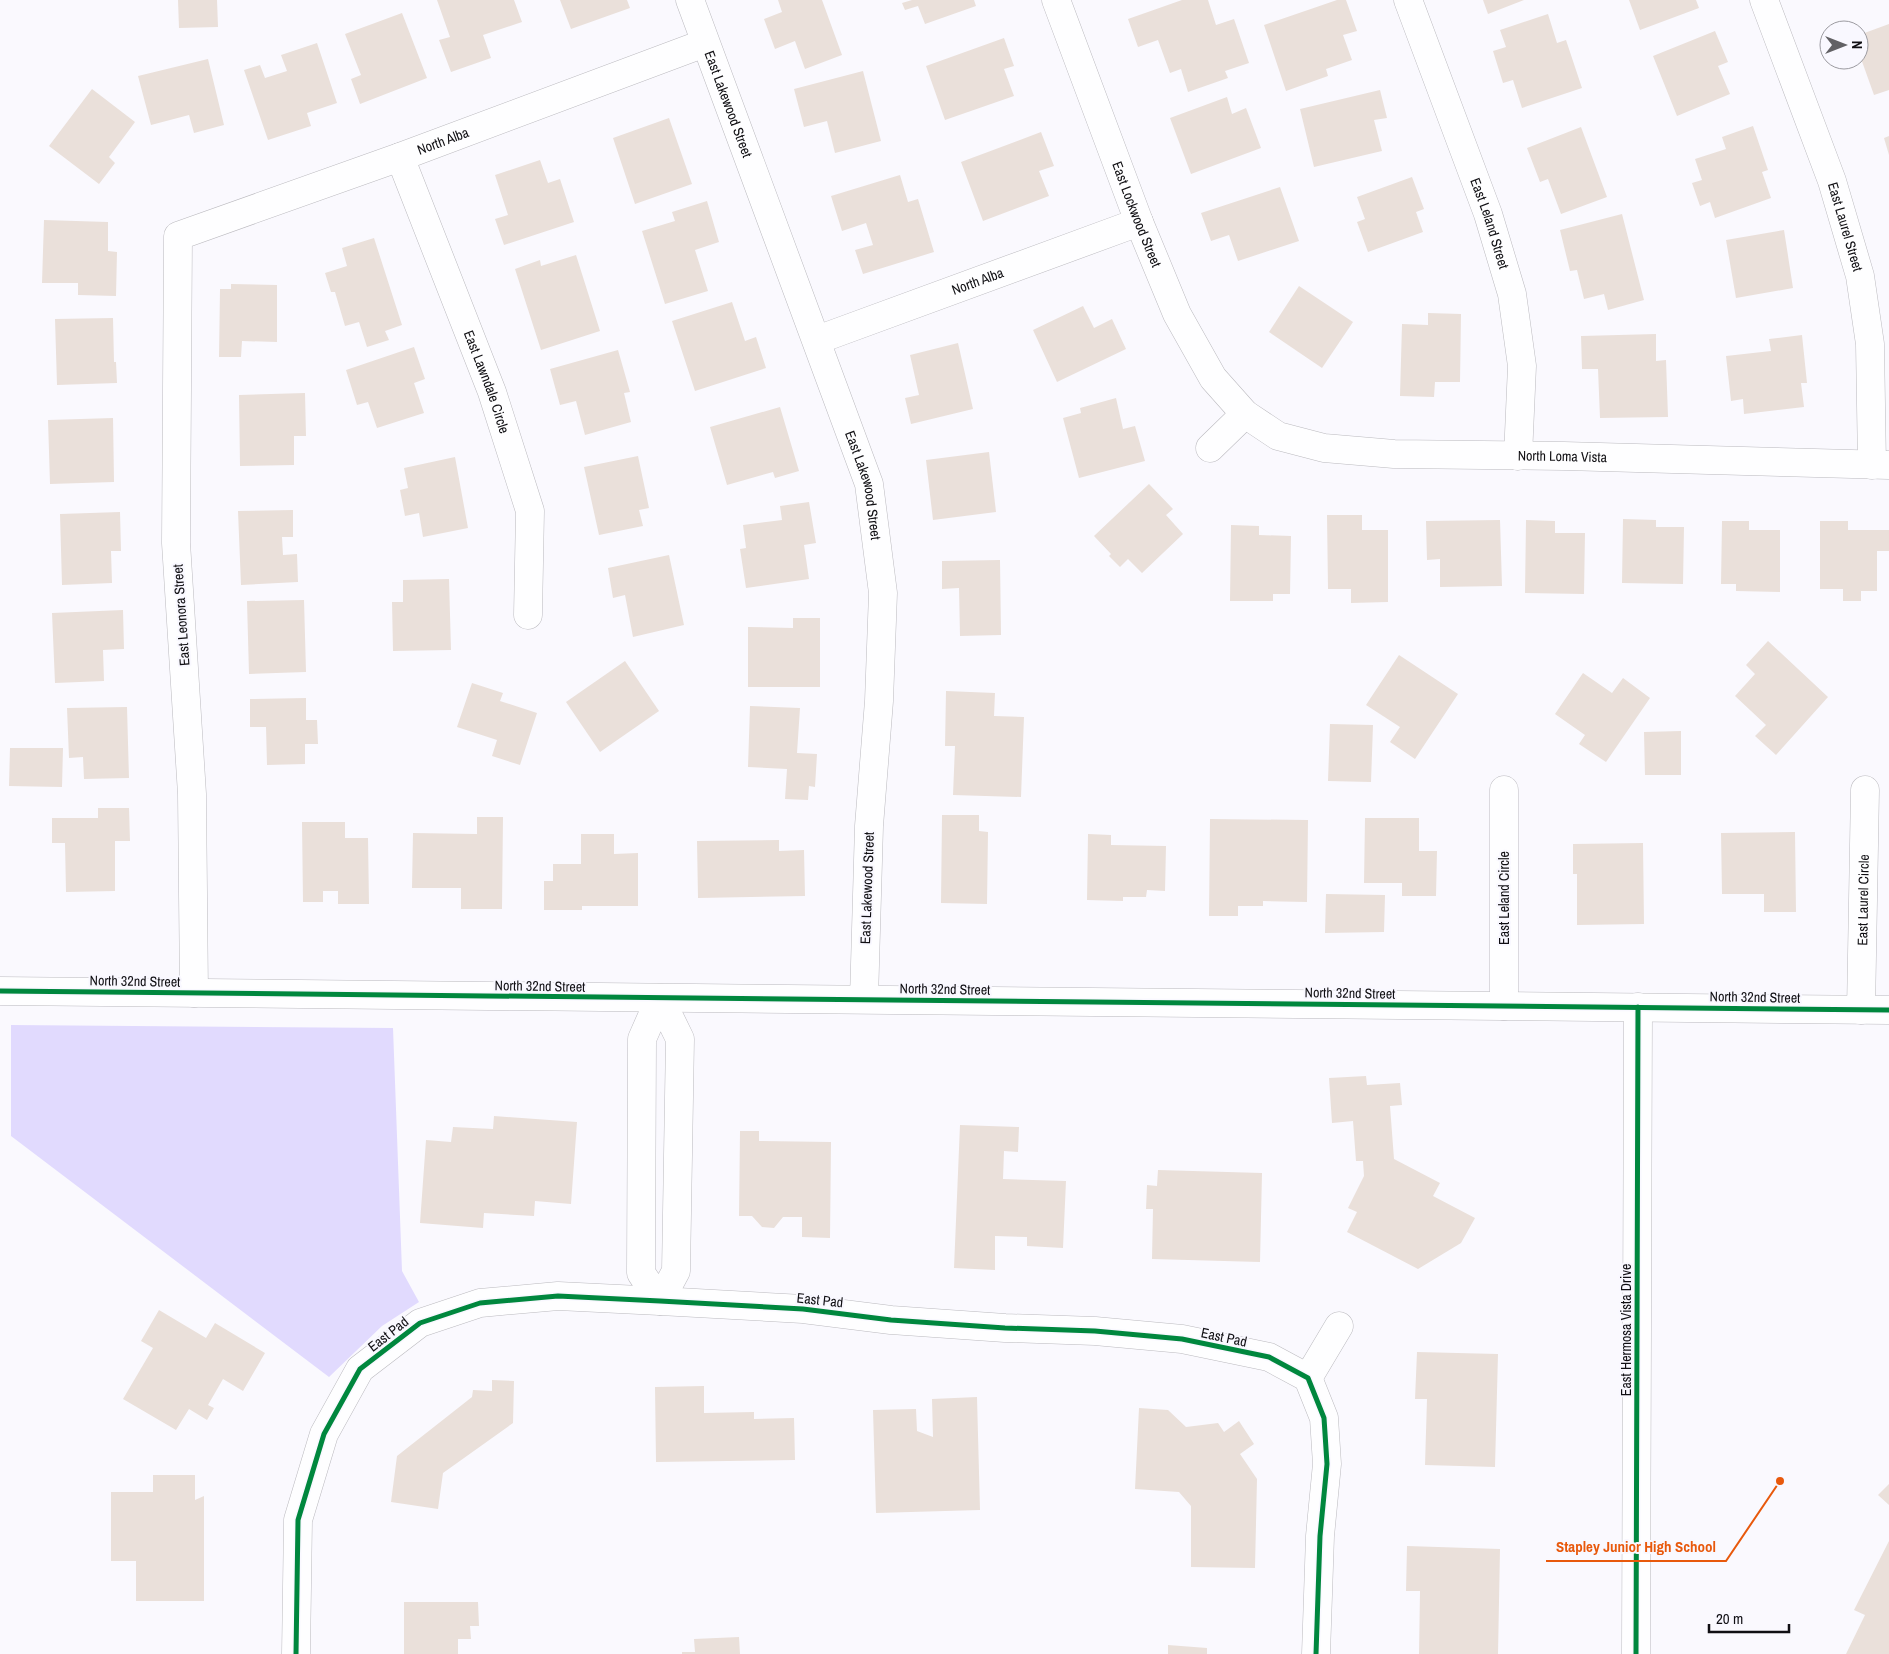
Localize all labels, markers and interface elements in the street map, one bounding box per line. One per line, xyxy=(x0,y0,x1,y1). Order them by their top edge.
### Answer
north arrow xyxy=(1819,20,1869,70)
text: N xyxy=(1848,41,1866,49)
street label: East Lakewood Street xyxy=(701,48,756,160)
street label: North Alba xyxy=(415,123,472,159)
street label: East Lockwood Street xyxy=(1108,159,1166,270)
street label: East Leland Street xyxy=(1466,175,1513,271)
street label: East Laurel Street xyxy=(1824,180,1867,273)
street label: North Alba xyxy=(949,263,1006,299)
street label: East Lawndale Circle xyxy=(460,328,514,436)
street label: East Lakewood Street xyxy=(841,428,885,541)
street label: North Loma Vista xyxy=(1518,446,1608,466)
street label: East Leonora Street xyxy=(168,563,194,667)
street label: East Lakewood Street xyxy=(856,832,878,944)
street label: East Leland Circle xyxy=(1495,851,1513,945)
street label: East Laurel Circle xyxy=(1853,854,1873,946)
street label: North 32nd Street xyxy=(90,971,180,991)
street label: North 32nd Street xyxy=(495,976,585,996)
street label: North 32nd Street xyxy=(900,979,990,999)
street label: North 32nd Street xyxy=(1305,983,1395,1003)
street label: North 32nd Street xyxy=(1710,987,1800,1007)
street label: East Hermosa Vista Drive xyxy=(1617,1264,1635,1396)
street label: East Pad xyxy=(796,1289,844,1311)
street label: East Pad xyxy=(364,1313,412,1355)
street label: East Pad xyxy=(1199,1323,1249,1351)
callout: Stapley Junior High School xyxy=(1546,1531,1726,1561)
text: Stapley Junior High School xyxy=(1556,1536,1716,1557)
scale bar xyxy=(1709,1602,1789,1634)
text: 20 m xyxy=(1716,1608,1743,1629)

